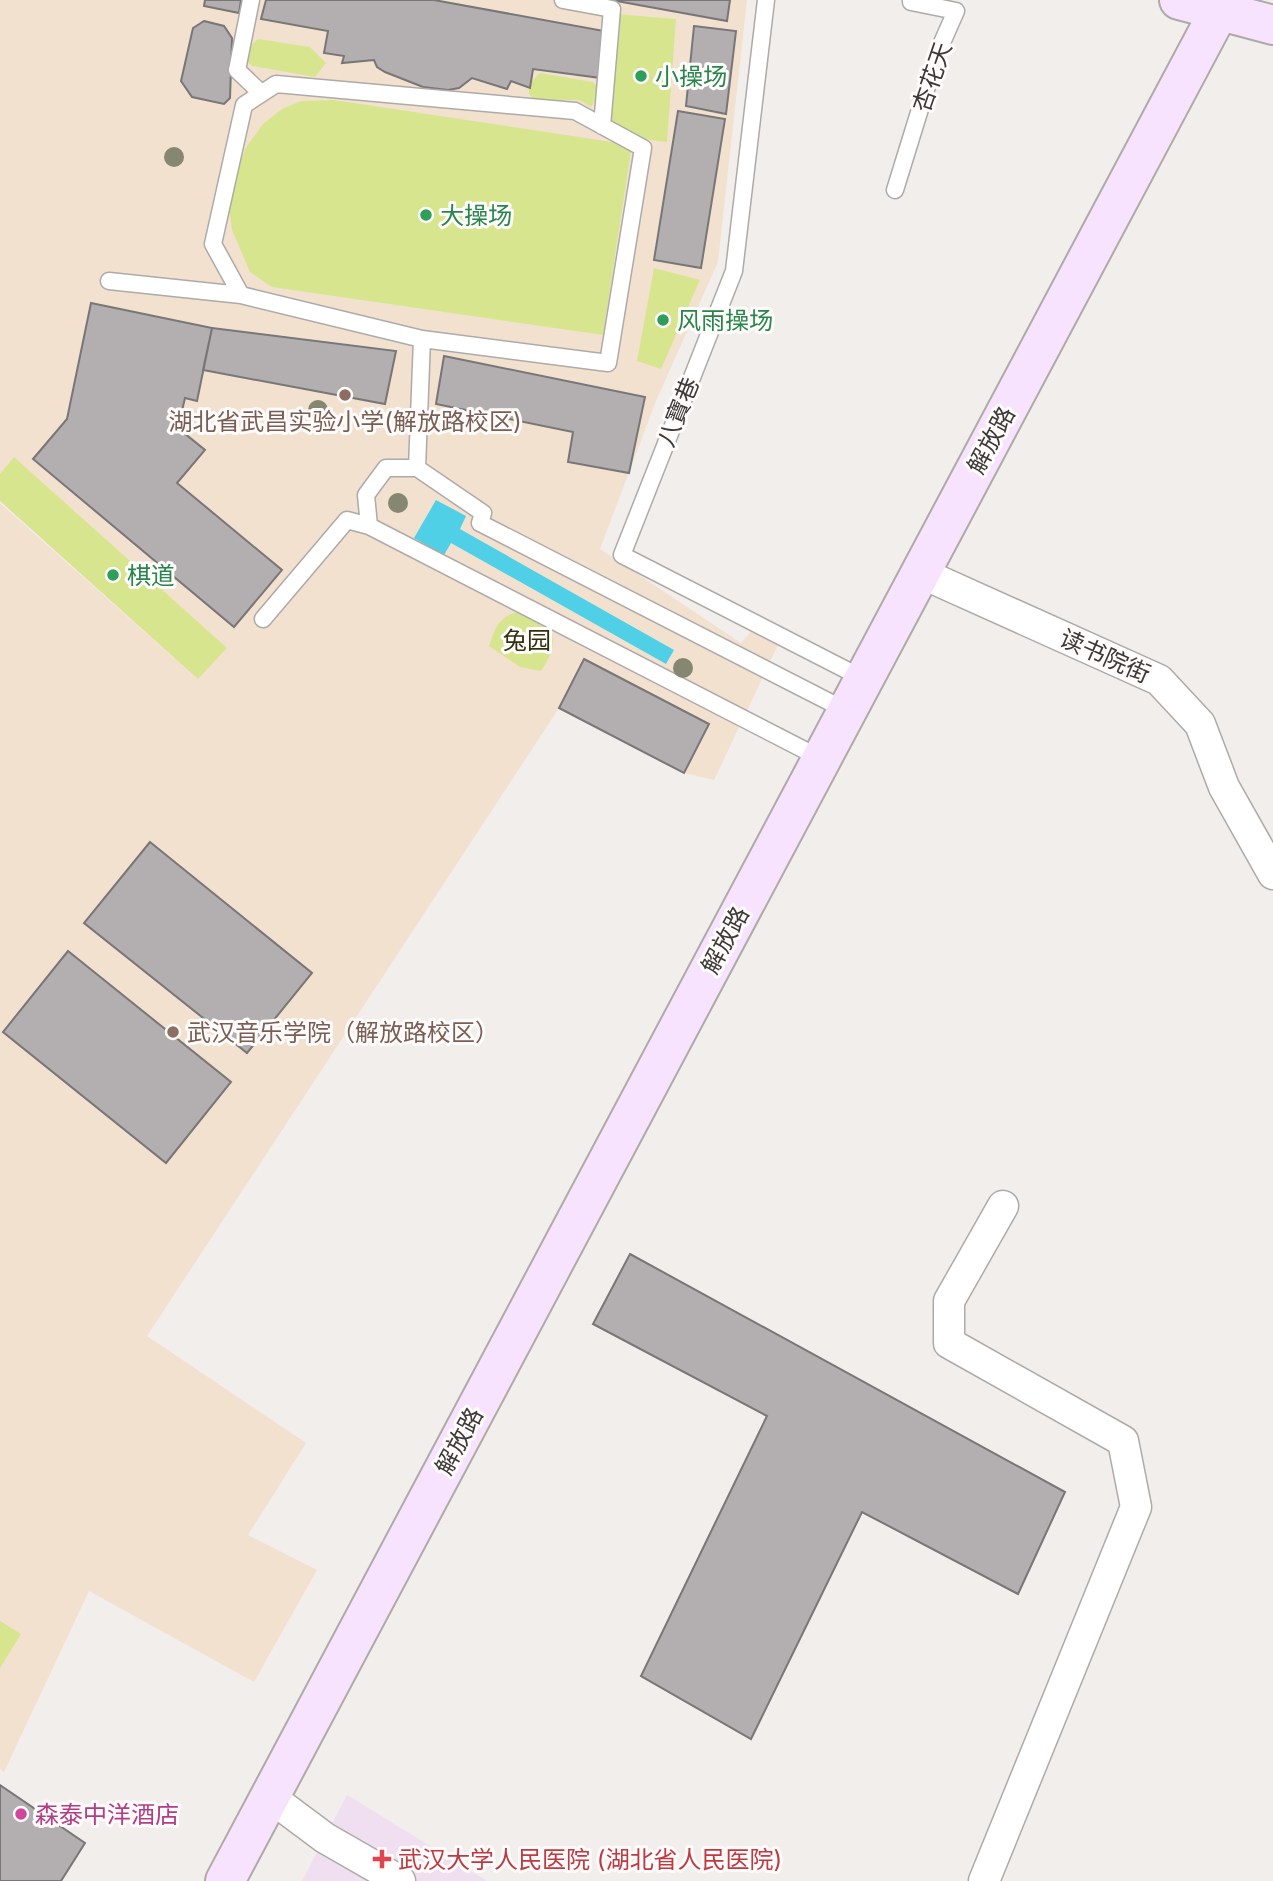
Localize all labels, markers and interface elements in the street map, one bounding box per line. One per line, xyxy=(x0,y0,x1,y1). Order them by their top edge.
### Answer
street label: 杏花天 xyxy=(907,38,957,116)
place label: 小操场 xyxy=(655,62,727,91)
marker: 小操场 xyxy=(633,68,649,84)
place label: 大操场 xyxy=(440,201,512,230)
marker: 大操场 xyxy=(418,207,434,223)
place label: 风雨操场 xyxy=(677,306,773,335)
marker: 风雨操场 xyxy=(655,312,671,328)
street label: 八寶巷 xyxy=(651,373,705,451)
marker: 湖北省武昌实验小学(解放路校区) xyxy=(337,387,353,403)
street label: 解放路 xyxy=(961,401,1021,479)
place label: 湖北省武昌实验小学(解放路校区) xyxy=(168,407,522,436)
place label: 棋道 xyxy=(127,561,175,590)
marker: 棋道 xyxy=(105,567,121,583)
street label: 读书院街 xyxy=(1055,623,1155,689)
park label: 兔园 xyxy=(503,626,551,655)
street label: 解放路 xyxy=(695,901,755,979)
place label: 武汉音乐学院（解放路校区） xyxy=(187,1018,499,1047)
marker: 武汉音乐学院（解放路校区） xyxy=(165,1024,181,1040)
street label: 解放路 xyxy=(429,1402,489,1480)
place label: 森泰中洋酒店 xyxy=(35,1800,179,1829)
marker: 森泰中洋酒店 xyxy=(13,1806,29,1822)
place label: 武汉大学人民医院 (湖北省人民医院) xyxy=(398,1845,782,1874)
marker: 武汉大学人民医院 (湖北省人民医院) xyxy=(372,1849,392,1869)

